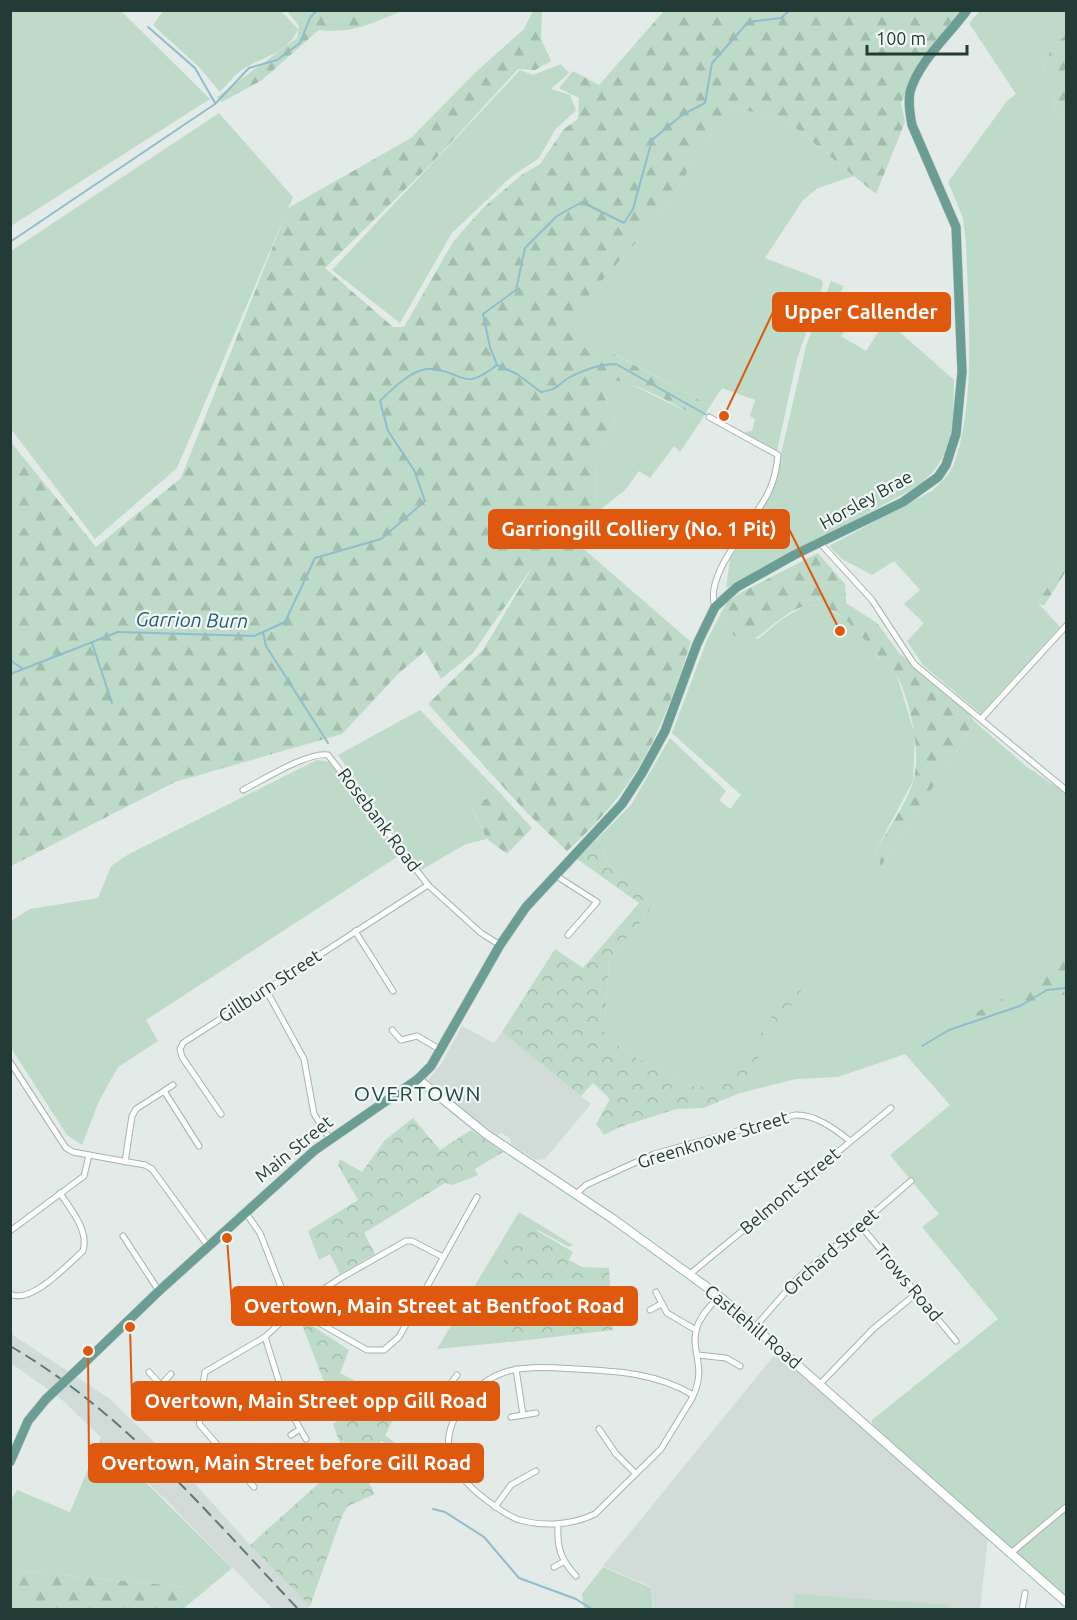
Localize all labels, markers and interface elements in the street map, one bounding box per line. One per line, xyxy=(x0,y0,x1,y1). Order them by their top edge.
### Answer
scale bar xyxy=(867,18,968,56)
text: 100 m xyxy=(876,28,926,48)
callout: Upper Callender xyxy=(773,293,950,331)
text: Upper Callender xyxy=(784,300,938,323)
street label: Horsley Brae xyxy=(816,466,915,533)
callout: Garriongill Colliery (No. 1 Pit) xyxy=(489,510,789,548)
text: Garriongill Colliery (No. 1 Pit) xyxy=(501,517,777,540)
water label: Garrion Burn xyxy=(135,607,249,632)
street label: Rosebank Road xyxy=(334,764,425,875)
street label: Gillburn Street xyxy=(215,945,324,1026)
district label: OVERTOWN xyxy=(354,1081,482,1105)
street label: Greenknowe Street xyxy=(635,1107,791,1172)
street label: Main Street xyxy=(251,1111,336,1186)
street label: Belmont Street xyxy=(735,1143,843,1238)
street label: Orchard Street xyxy=(779,1204,882,1299)
street label: Trows Road xyxy=(871,1240,947,1325)
street label: Castlehill Road xyxy=(701,1280,806,1372)
callout: Overtown, Main Street at Bentfoot Road xyxy=(232,1287,637,1325)
text: Overtown, Main Street at Bentfoot Road xyxy=(244,1294,624,1317)
callout: Overtown, Main Street opp Gill Road xyxy=(132,1382,499,1420)
text: Overtown, Main Street opp Gill Road xyxy=(145,1389,487,1412)
callout: Overtown, Main Street before Gill Road xyxy=(89,1444,483,1482)
text: Overtown, Main Street before Gill Road xyxy=(101,1451,471,1474)

